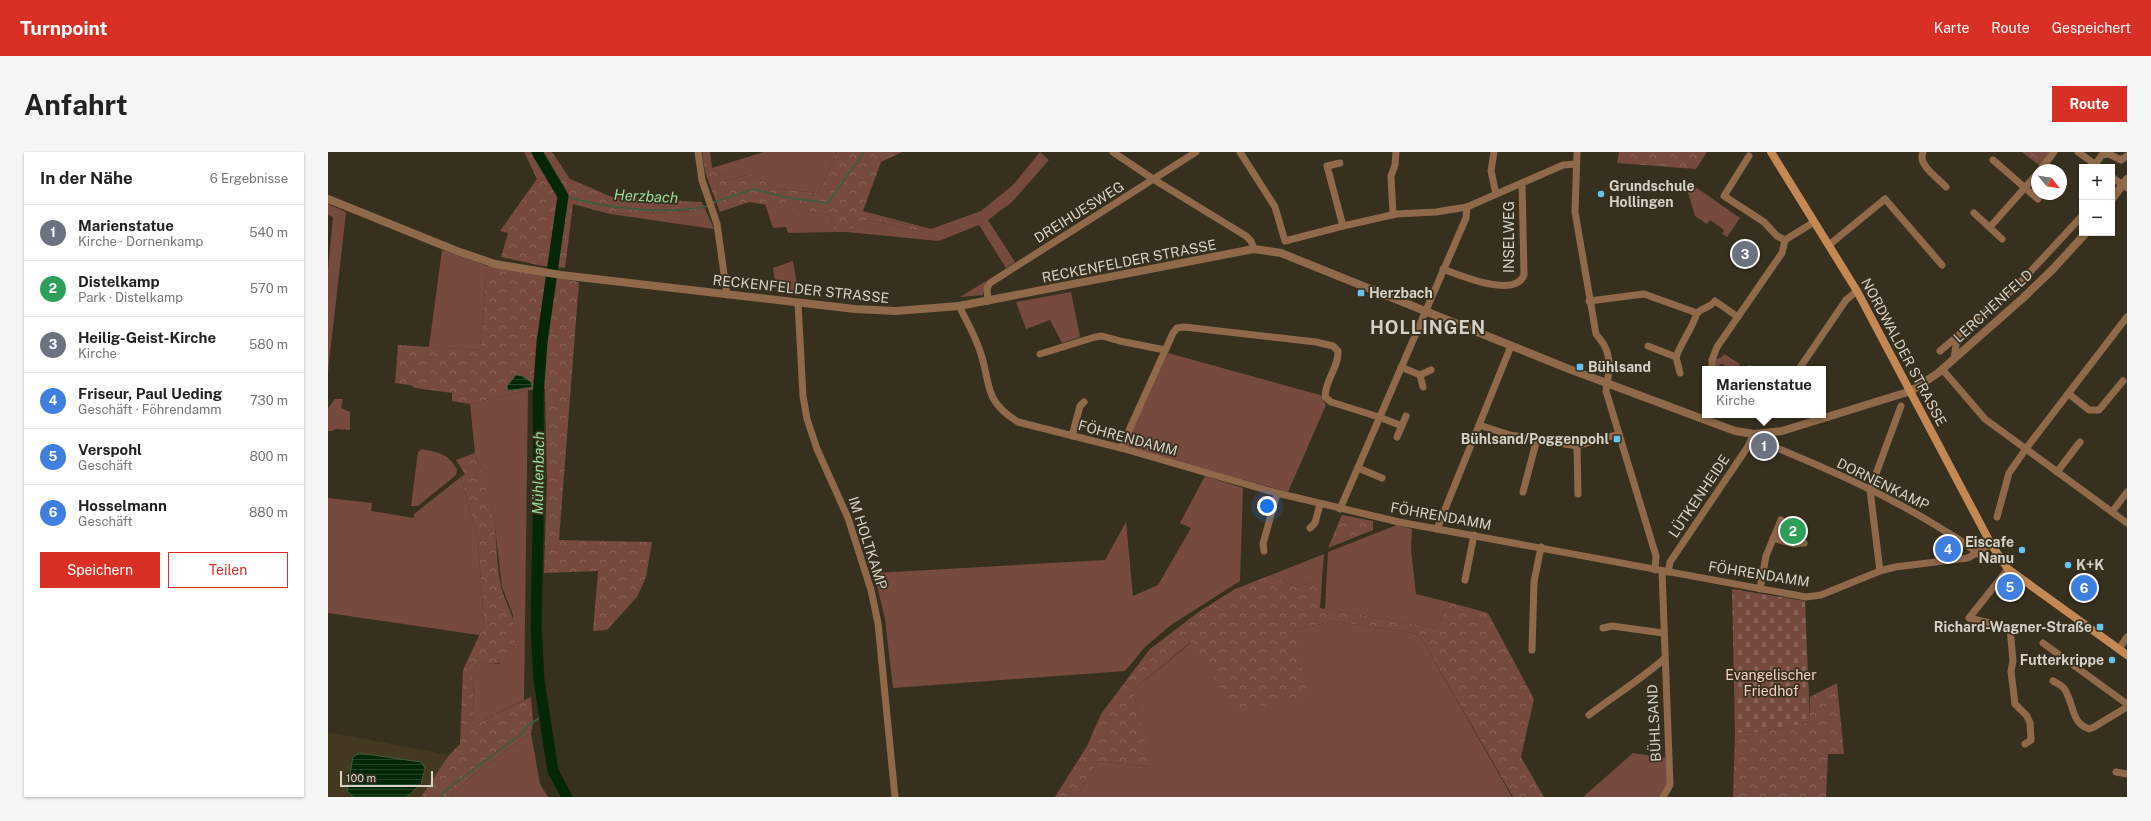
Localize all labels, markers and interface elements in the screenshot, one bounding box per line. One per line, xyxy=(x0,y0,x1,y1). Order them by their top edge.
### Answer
text: Turnpoint xyxy=(20,17,107,39)
text: Karte xyxy=(1934,20,1969,36)
text: Route xyxy=(1991,20,2030,36)
text: Gespeichert xyxy=(2052,20,2131,36)
button: Route xyxy=(2052,86,2127,122)
text: Anfahrt xyxy=(24,88,128,121)
north arrow xyxy=(2031,164,2067,200)
map controls xyxy=(2079,164,2115,236)
button: + xyxy=(2079,164,2115,200)
text: In der Nähe xyxy=(40,168,133,188)
text: 6 Ergebnisse xyxy=(210,171,288,186)
street label: DREIHUESWEG xyxy=(1031,178,1127,246)
place label: Grundschule Hollingen xyxy=(1609,178,1695,210)
water label: Herzbach xyxy=(613,186,679,206)
marker: Grundschule Hollingen xyxy=(1596,189,1606,199)
button: − xyxy=(2079,200,2115,236)
street label: INSELWEG xyxy=(1501,201,1517,273)
text: Marienstatue xyxy=(78,217,174,234)
text: 1 xyxy=(50,225,56,240)
text: 540 m xyxy=(249,225,288,240)
text: Kirche · Dornenkamp xyxy=(78,234,203,249)
street label: RECKENFELDER STRASSE xyxy=(1040,236,1218,286)
pin: 3 xyxy=(1732,239,1758,269)
street label: LERCHENFELD xyxy=(1950,266,2036,346)
street label: RECKENFELDER STRASSE xyxy=(712,272,890,306)
text: Distelkamp xyxy=(78,273,160,290)
street label: NORDWALDER STRASSE xyxy=(1858,275,1950,429)
text: 2 xyxy=(49,281,57,296)
text: 570 m xyxy=(250,281,288,296)
place label: Herzbach xyxy=(1369,285,1433,301)
marker: Herzbach xyxy=(1356,288,1366,298)
text: Park · Distelkamp xyxy=(78,290,183,305)
district label: HOLLINGEN xyxy=(1370,317,1486,338)
text: Heilig-Geist-Kirche xyxy=(78,329,216,346)
text: 3 xyxy=(49,337,57,352)
text: 580 m xyxy=(249,337,288,352)
text: Kirche xyxy=(78,346,117,361)
place label: Bühlsand xyxy=(1588,359,1651,375)
marker: Bühlsand xyxy=(1575,362,1585,372)
popup xyxy=(1702,366,1826,418)
text: Marienstatue xyxy=(1716,376,1812,393)
text: Friseur, Paul Ueding xyxy=(78,385,222,402)
text: 4 xyxy=(49,393,57,408)
text: 730 m xyxy=(250,393,288,408)
text: Kirche xyxy=(1716,393,1755,408)
text: Geschäft · Föhrendamm xyxy=(78,402,222,417)
street label: FÖHRENDAMM xyxy=(1077,415,1180,459)
water label: Mühlenbach xyxy=(529,431,547,515)
place label: Bühlsand/Poggenpohl xyxy=(1461,431,1609,447)
pin: 1 xyxy=(1751,431,1777,461)
marker: Bühlsand/Poggenpohl xyxy=(1612,434,1622,444)
text: Verspohl xyxy=(78,441,142,458)
text: 5 xyxy=(49,449,57,464)
text: 800 m xyxy=(249,449,288,464)
street label: LÜTKENHEIDE xyxy=(1664,450,1733,541)
street label: DORNENKAMP xyxy=(1834,455,1932,513)
text: Geschäft xyxy=(78,458,133,473)
street label: IM HOLTKAMP xyxy=(845,494,891,592)
your location xyxy=(1257,496,1277,516)
text: Hosselmann xyxy=(78,497,167,514)
street label: FÖHRENDAMM xyxy=(1389,497,1493,533)
text: 6 xyxy=(49,505,57,520)
text: 880 m xyxy=(249,505,288,520)
text: Geschäft xyxy=(78,514,133,529)
pin: 2 xyxy=(1780,516,1806,546)
pin: 4 xyxy=(1935,534,1961,564)
place label: Eiscafe Nanu xyxy=(1965,534,2014,566)
marker: Eiscafe Nanu xyxy=(2017,545,2027,555)
button: Speichern xyxy=(40,552,160,588)
button: Teilen xyxy=(168,552,288,588)
street label: FÖHRENDAMM xyxy=(1707,556,1811,590)
place label: K+K xyxy=(2076,557,2104,573)
marker: K+K xyxy=(2063,560,2073,570)
pin: 5 xyxy=(1997,572,2023,602)
pin: 6 xyxy=(2071,573,2097,603)
place label: Richard-Wagner-Straße xyxy=(1934,619,2092,635)
marker: Richard-Wagner-Straße xyxy=(2095,622,2105,632)
place label: Futterkrippe xyxy=(2020,652,2104,668)
marker: Futterkrippe xyxy=(2107,655,2117,665)
park label: Evangelischer Friedhof xyxy=(1725,667,1817,699)
street label: BÜHLSAND xyxy=(1642,684,1664,762)
scale bar xyxy=(340,769,433,788)
text: 100 m xyxy=(346,772,376,784)

